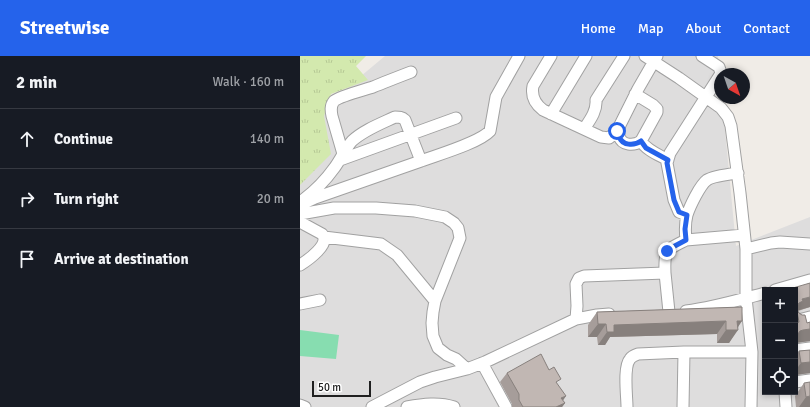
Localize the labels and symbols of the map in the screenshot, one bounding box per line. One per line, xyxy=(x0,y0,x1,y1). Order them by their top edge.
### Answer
north arrow xyxy=(714,68,750,104)
route start xyxy=(608,122,626,140)
route end xyxy=(658,242,676,260)
scale bar xyxy=(312,379,371,398)

